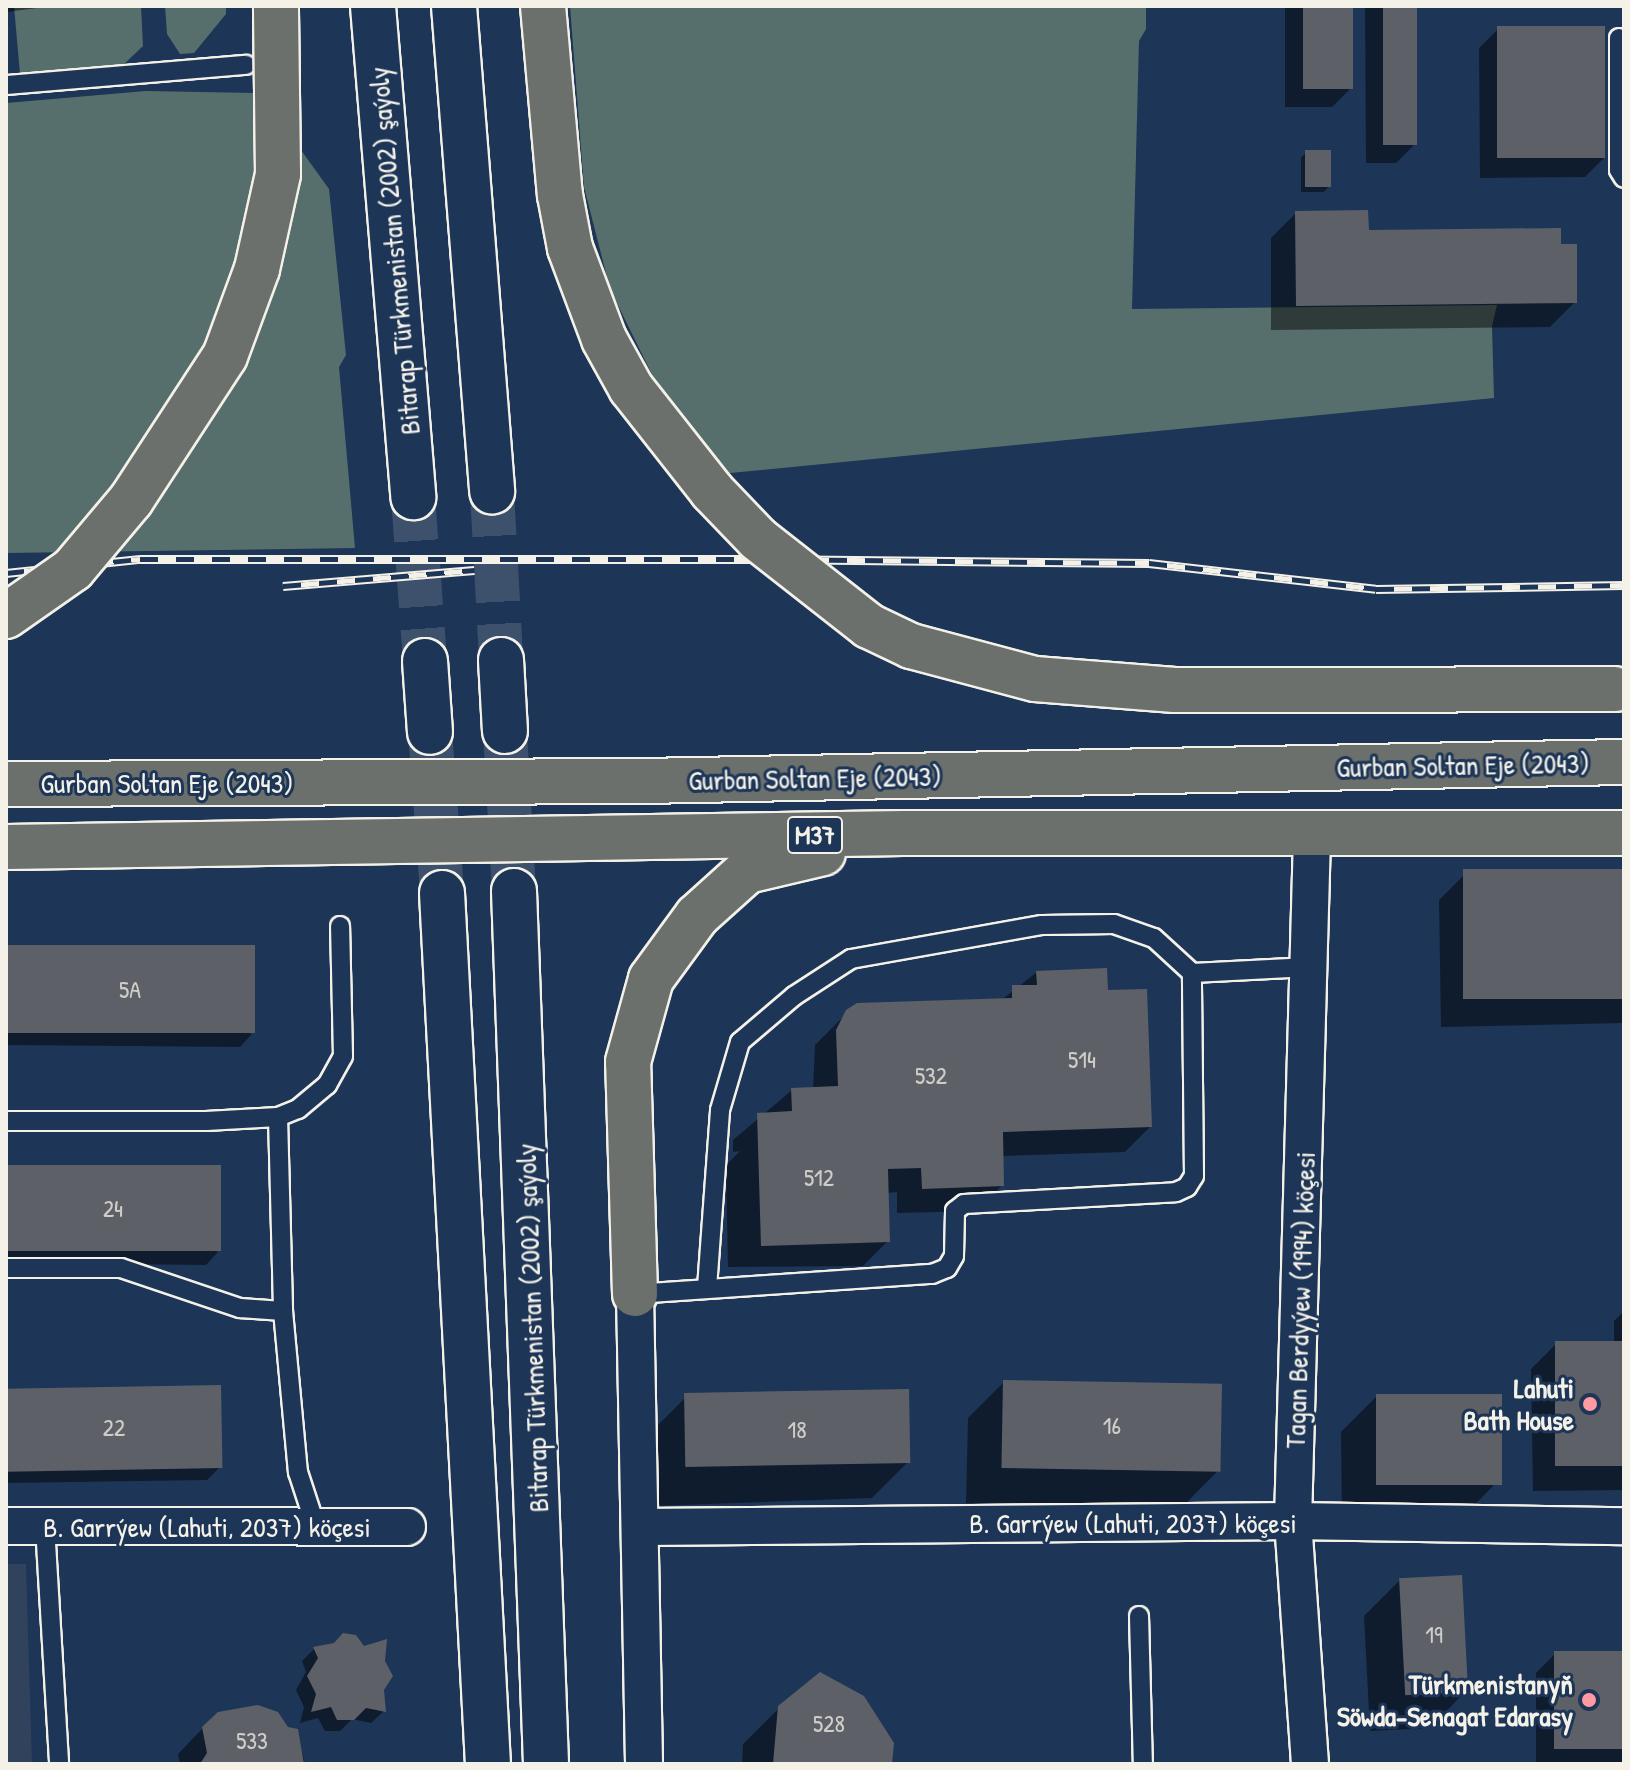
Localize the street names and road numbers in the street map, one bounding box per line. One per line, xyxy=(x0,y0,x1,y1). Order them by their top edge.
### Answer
street label: Bitarap Türkmenistan (2002) şaýoly xyxy=(361,66,427,436)
street label: Gurban Soltan Eje (2043) xyxy=(1336,746,1590,784)
street label: Gurban Soltan Eje (2043) xyxy=(688,759,942,797)
street label: Gurban Soltan Eje (2043) xyxy=(40,766,294,800)
road number: M37 xyxy=(787,813,843,857)
street label: Bitarap Türkmenistan (2002) şaýoly xyxy=(509,1143,555,1513)
street label: Tagan Berdyýew (1994) köçesi xyxy=(1278,1151,1322,1449)
street label: B. Garrýew (Lahuti, 2037) köçesi xyxy=(969,1506,1297,1540)
street label: B. Garrýew (Lahuti, 2037) köçesi xyxy=(43,1510,371,1544)

